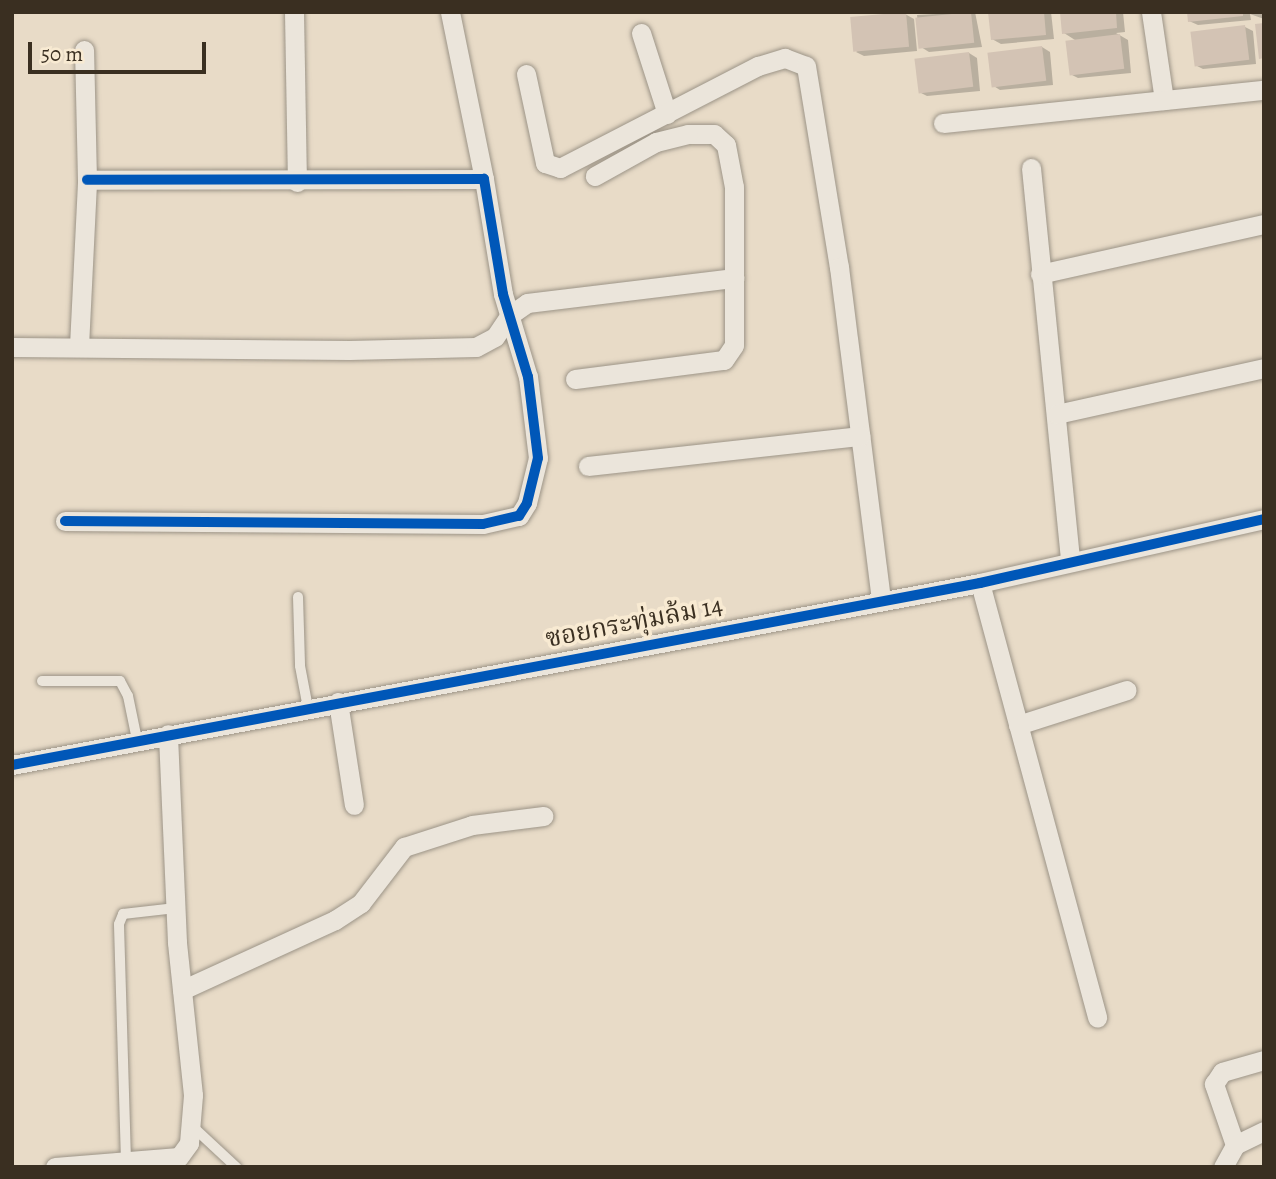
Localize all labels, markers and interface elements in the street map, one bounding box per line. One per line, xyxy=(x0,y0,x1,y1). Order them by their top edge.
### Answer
scale bar xyxy=(32,28,210,72)
text: 50 m xyxy=(41,40,83,68)
street label: ซอยกระทุ่มล้ม 14 xyxy=(543,590,725,654)

